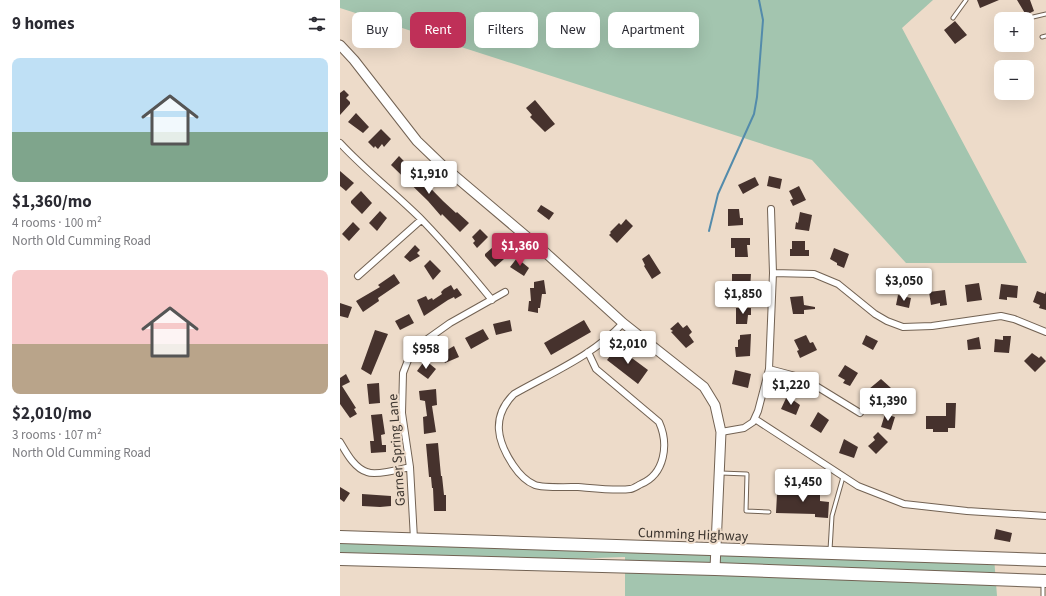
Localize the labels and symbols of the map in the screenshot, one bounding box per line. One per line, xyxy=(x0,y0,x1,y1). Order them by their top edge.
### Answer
pin: $1,910 xyxy=(396,161,462,195)
pin: $1,360 xyxy=(487,233,553,267)
pin: $3,050 xyxy=(871,268,937,302)
pin: $1,850 xyxy=(710,281,776,315)
pin: $2,010 xyxy=(595,331,661,365)
pin: $958 xyxy=(402,336,450,370)
pin: $1,220 xyxy=(758,372,824,406)
pin: $1,390 xyxy=(855,388,921,422)
street label: Garner Spring Lane xyxy=(383,393,411,507)
pin: $1,450 xyxy=(770,469,836,503)
street label: Cumming Highway xyxy=(637,523,749,547)

